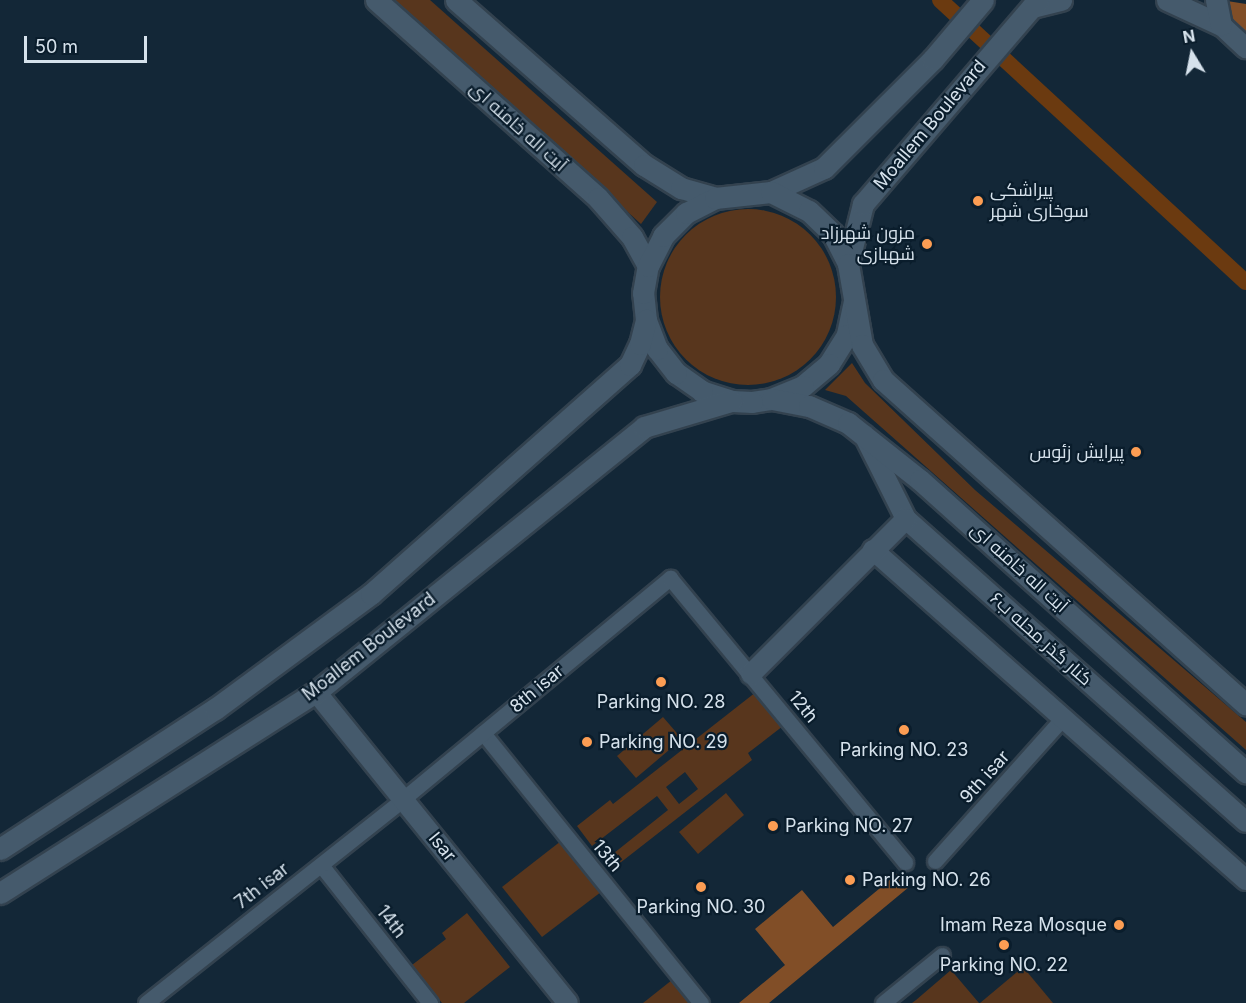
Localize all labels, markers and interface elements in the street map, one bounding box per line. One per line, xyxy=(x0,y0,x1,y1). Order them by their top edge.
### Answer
scale bar xyxy=(27,24,150,62)
north arrow xyxy=(1162,24,1222,84)
text: N xyxy=(1181,25,1197,47)
text: 50 m xyxy=(35,36,78,57)
street label: Moallem Boulevard xyxy=(869,56,991,194)
street label: آیت اله خامنه ای xyxy=(465,78,571,176)
place label: پیراشکی سوخاری شهر xyxy=(990,180,1089,222)
marker: پیراشکی سوخاری شهر xyxy=(971,194,985,208)
place label: مزون شهرزاد شهبازی xyxy=(821,223,915,266)
marker: مزون شهرزاد شهبازی xyxy=(920,237,934,251)
place label: پیرایش زئوس xyxy=(1030,441,1124,463)
marker: پیرایش زئوس xyxy=(1129,445,1143,459)
street label: آیت اله خامنه ای xyxy=(966,519,1072,617)
street label: Moallem Boulevard xyxy=(298,588,440,706)
street label: کنار گذر محله ب۶ xyxy=(986,588,1096,690)
street label: 8th isar xyxy=(506,660,568,718)
marker: Parking NO. 28 xyxy=(654,675,668,689)
street label: 12th xyxy=(784,687,822,727)
place label: Parking NO. 28 xyxy=(597,691,725,713)
marker: Parking NO. 23 xyxy=(897,723,911,737)
place label: Parking NO. 29 xyxy=(599,731,728,753)
marker: Parking NO. 29 xyxy=(580,735,594,749)
place label: Parking NO. 23 xyxy=(840,739,968,761)
street label: 9th isar xyxy=(956,746,1014,808)
place label: Parking NO. 27 xyxy=(785,815,913,837)
marker: Parking NO. 27 xyxy=(766,819,780,833)
street label: Isar xyxy=(424,828,460,866)
street label: 13th xyxy=(588,836,626,876)
street label: 7th isar xyxy=(231,858,293,914)
place label: Parking NO. 26 xyxy=(862,869,991,891)
marker: Parking NO. 26 xyxy=(843,873,857,887)
marker: Parking NO. 30 xyxy=(694,880,708,894)
place label: Parking NO. 30 xyxy=(637,896,765,918)
street label: 14th xyxy=(372,901,410,943)
place label: Imam Reza Mosque xyxy=(940,914,1107,936)
marker: Imam Reza Mosque xyxy=(1112,918,1126,932)
marker: Parking NO. 22 xyxy=(997,938,1011,952)
place label: Parking NO. 22 xyxy=(940,954,1068,976)

